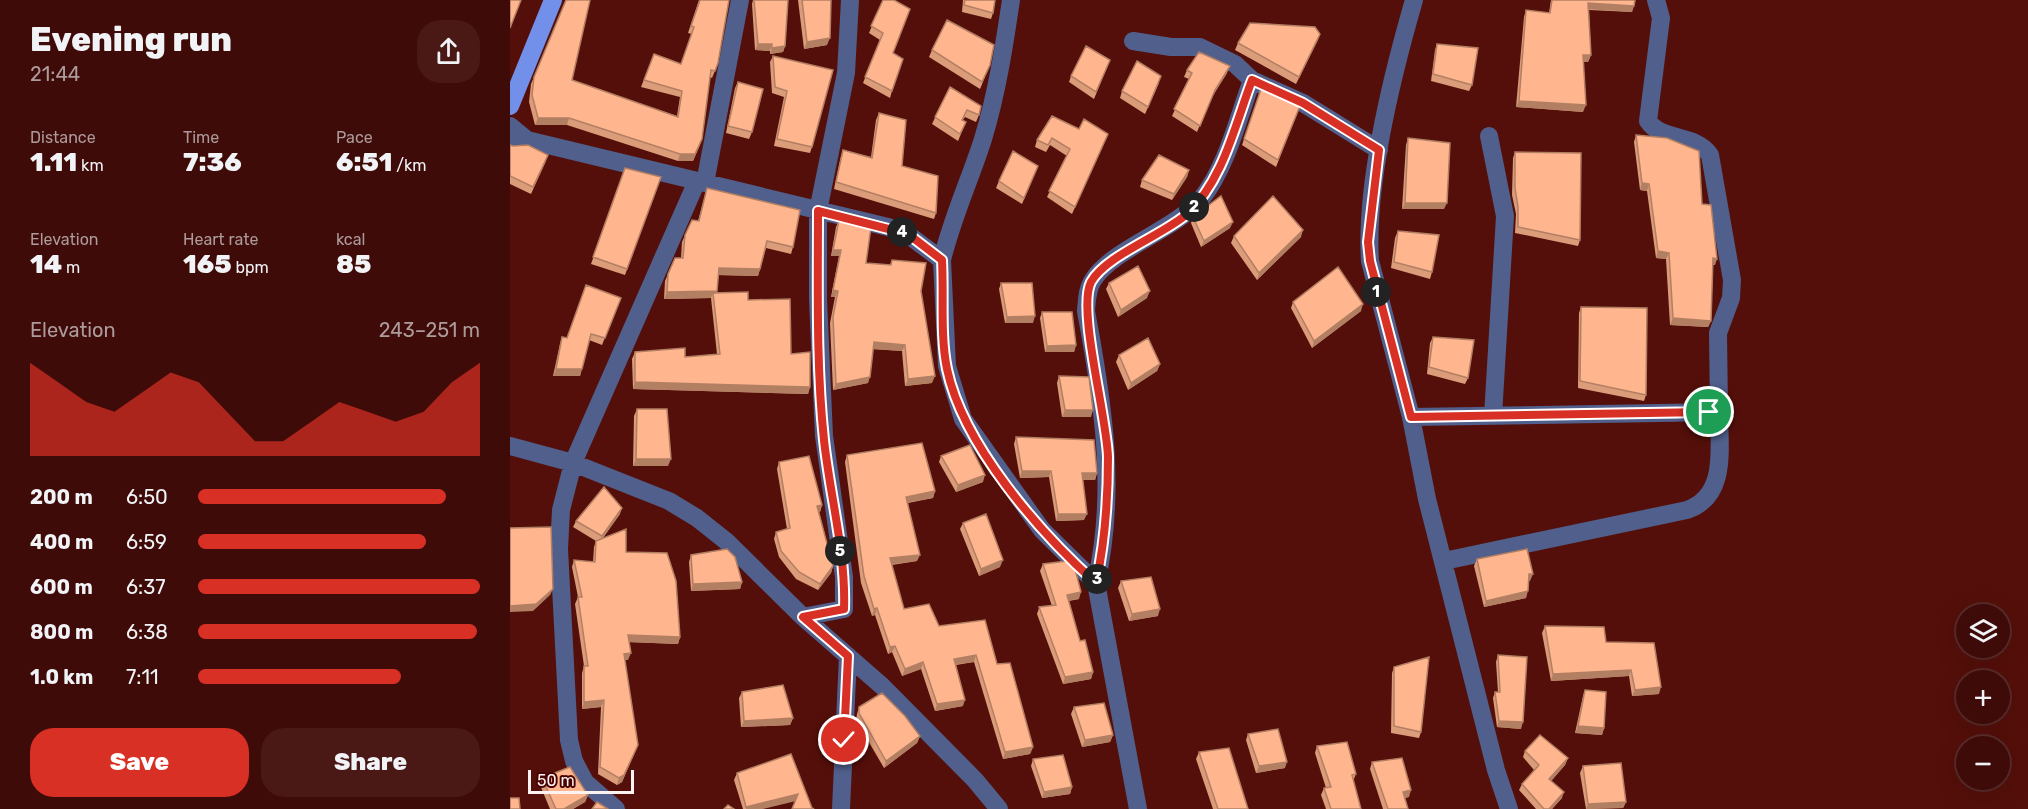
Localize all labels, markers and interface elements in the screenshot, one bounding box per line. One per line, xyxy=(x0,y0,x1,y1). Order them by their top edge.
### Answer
text: Evening run xyxy=(30,20,232,59)
button: share xyxy=(417,20,480,83)
text: 21:44 xyxy=(30,62,80,86)
text: Distance xyxy=(30,128,96,147)
text: Time xyxy=(183,128,219,147)
text: Pace xyxy=(336,128,373,147)
text: 1.11 xyxy=(30,147,77,178)
text: 7:36 xyxy=(183,147,242,178)
text: 6:51 xyxy=(336,147,392,178)
text: km xyxy=(77,156,104,175)
text: /km xyxy=(392,156,427,175)
pin: 2 xyxy=(1179,192,1209,222)
text: 2 xyxy=(1189,197,1199,216)
pin: 4 xyxy=(887,217,917,247)
text: 4 xyxy=(897,222,907,241)
text: Elevation xyxy=(30,230,99,249)
text: Heart rate xyxy=(183,230,258,249)
text: kcal xyxy=(336,230,365,249)
text: 14 xyxy=(30,249,62,280)
text: 165 xyxy=(183,249,232,280)
text: 85 xyxy=(336,249,371,280)
text: m xyxy=(62,258,80,277)
text: bpm xyxy=(232,258,269,277)
pin: 1 xyxy=(1361,277,1391,307)
text: 1 xyxy=(1372,282,1380,301)
text: Elevation xyxy=(30,318,116,342)
text: 243–251 m xyxy=(379,318,480,342)
pin xyxy=(1683,386,1734,437)
icon: arrive xyxy=(1692,395,1725,428)
text: 200 m xyxy=(30,485,93,509)
text: 6:50 xyxy=(126,485,168,509)
text: 400 m xyxy=(30,530,93,554)
text: 6:59 xyxy=(126,530,167,554)
pin: 5 xyxy=(825,536,855,566)
text: 5 xyxy=(835,541,845,560)
pin: 3 xyxy=(1082,564,1112,594)
text: 3 xyxy=(1092,569,1102,588)
text: 600 m xyxy=(30,575,93,599)
text: 6:37 xyxy=(126,575,165,599)
map controls xyxy=(1956,604,2010,790)
button: layers xyxy=(1956,604,2010,658)
text: 800 m xyxy=(30,620,93,644)
text: 6:38 xyxy=(126,620,168,644)
text: 1.0 km xyxy=(30,665,93,689)
text: 7:11 xyxy=(126,665,159,689)
button: + xyxy=(1956,670,2010,724)
pin xyxy=(818,714,869,765)
icon: check xyxy=(827,723,860,756)
button: Save xyxy=(30,728,249,797)
button: Share xyxy=(261,728,480,797)
button: − xyxy=(1956,736,2010,790)
scale bar xyxy=(528,767,634,794)
text: 50 m xyxy=(537,771,575,790)

